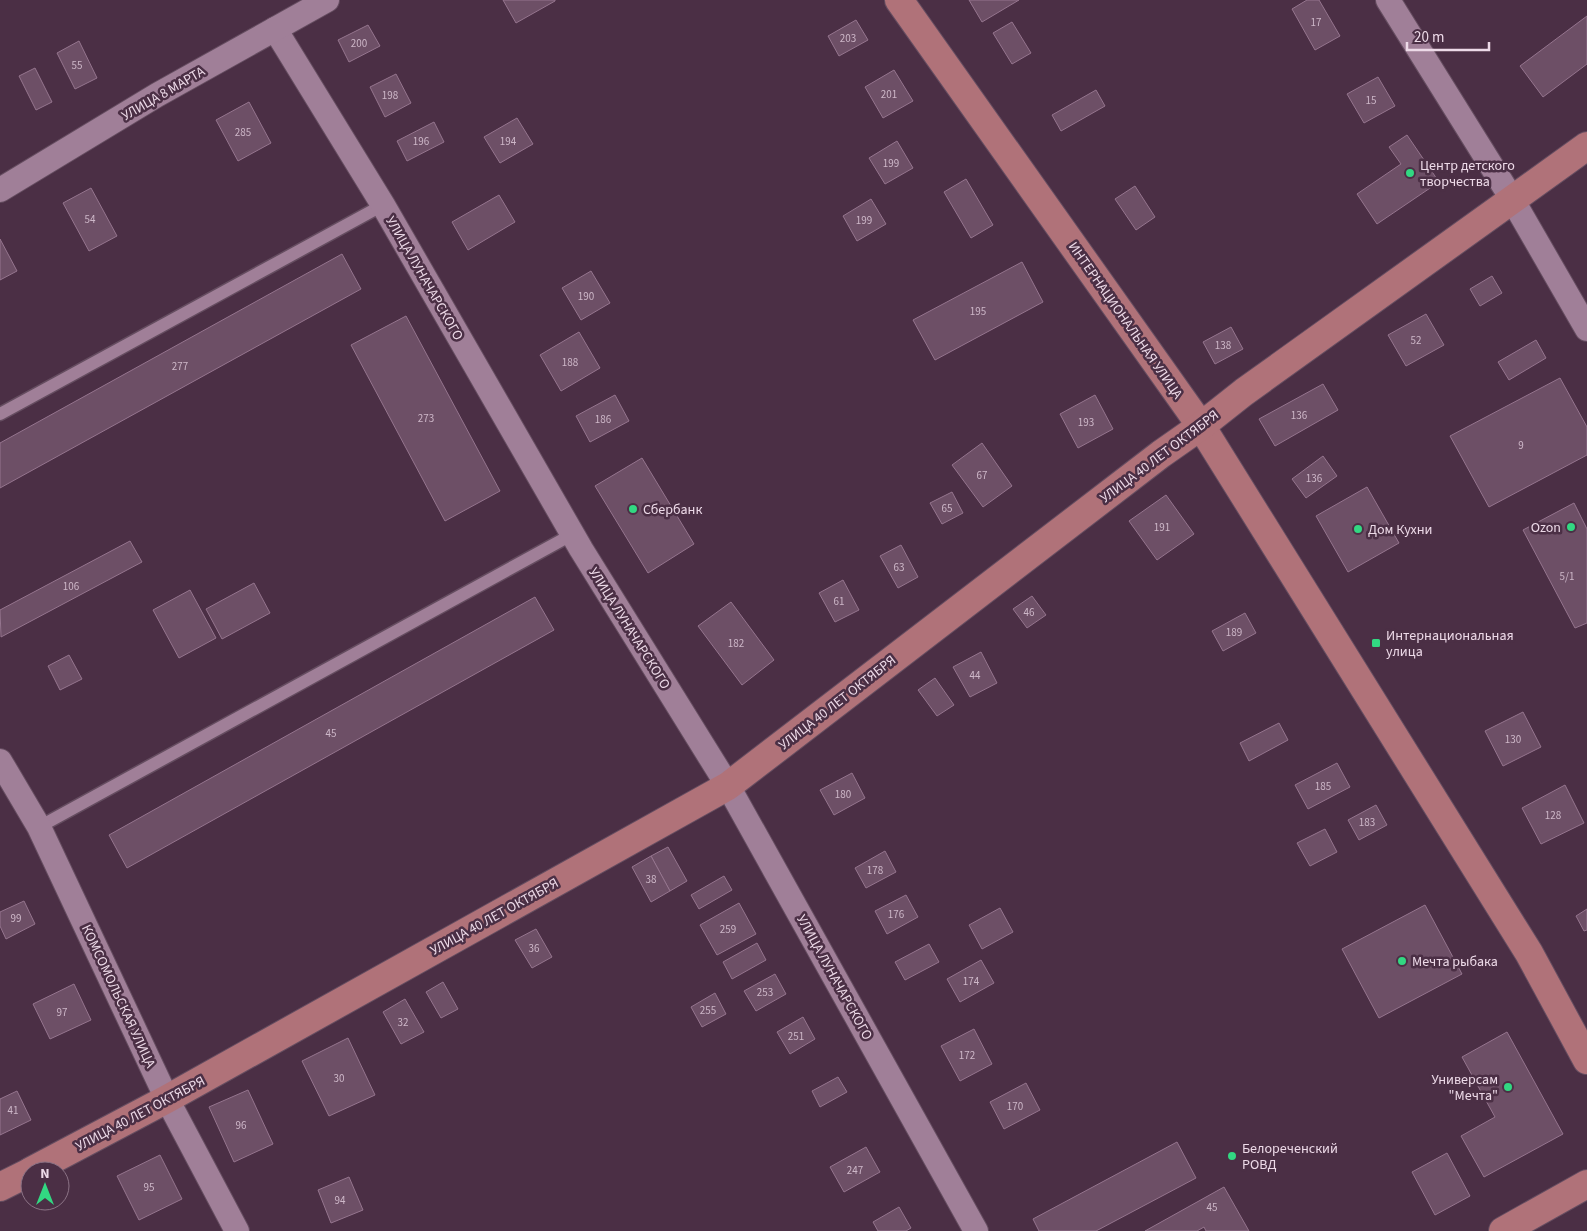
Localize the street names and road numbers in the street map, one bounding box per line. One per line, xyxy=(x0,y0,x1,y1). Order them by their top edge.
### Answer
street label: УЛИЦА 8 МАРТА xyxy=(118,62,209,126)
street label: УЛИЦА ЛУНАЧАРСКОГО xyxy=(380,213,468,344)
street label: ИНТЕРНАЦИОНАЛЬНАЯ УЛИЦА xyxy=(1063,238,1187,403)
street label: УЛИЦА 40 ЛЕТ ОКТЯБРЯ xyxy=(1096,406,1223,508)
street label: УЛИЦА ЛУНАЧАРСКОГО xyxy=(583,564,675,693)
street label: УЛИЦА 40 ЛЕТ ОКТЯБРЯ xyxy=(775,651,900,755)
street label: УЛИЦА 40 ЛЕТ ОКТЯБРЯ xyxy=(427,873,562,961)
street label: УЛИЦА ЛУНАЧАРСКОГО xyxy=(791,911,877,1044)
street label: КОМСОМОЛЬСКАЯ УЛИЦА xyxy=(76,921,160,1072)
street label: УЛИЦА 40 ЛЕТ ОКТЯБРЯ xyxy=(72,1071,209,1156)

